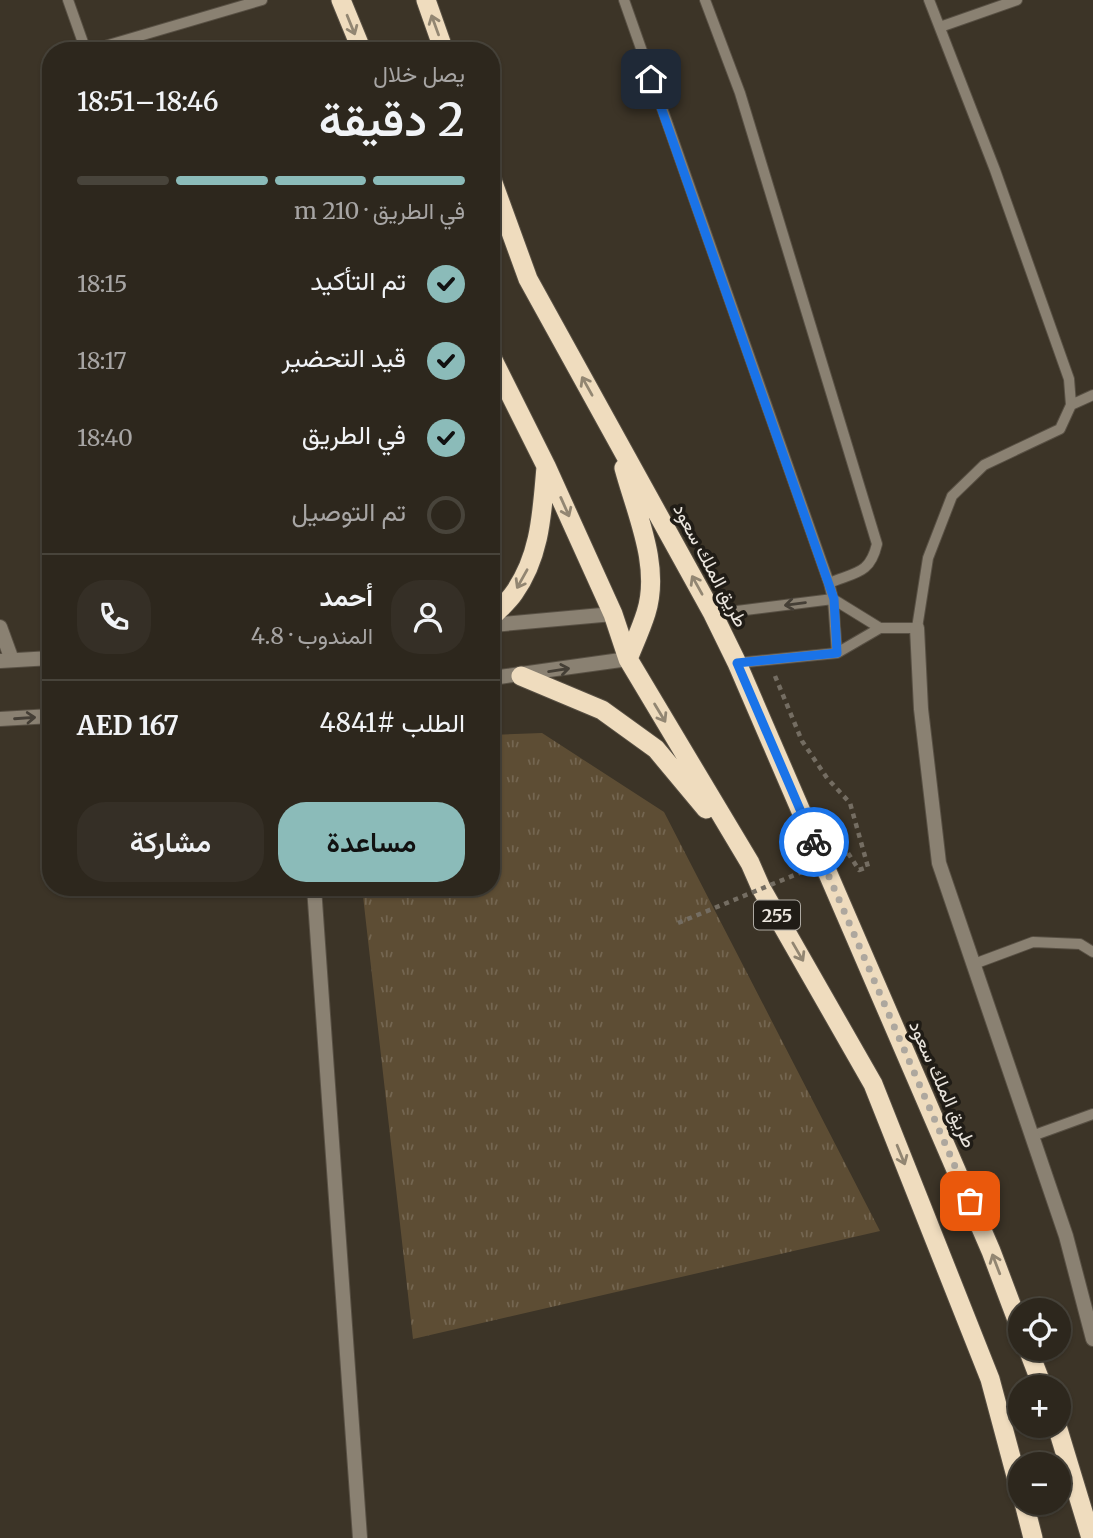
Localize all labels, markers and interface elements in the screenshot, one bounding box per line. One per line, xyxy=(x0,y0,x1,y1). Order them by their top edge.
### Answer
one-way arrow xyxy=(346,14,359,36)
one-way arrow xyxy=(428,15,440,37)
pin xyxy=(621,49,681,109)
text: يصل خلال xyxy=(373,59,465,88)
icon: home xyxy=(632,60,670,98)
text: 18:46–18:51 xyxy=(77,85,219,118)
text: 2 دقيقة xyxy=(319,91,465,149)
text: في الطريق · 210 m xyxy=(294,196,465,225)
text: تم التأكيد xyxy=(310,264,406,297)
icon: check xyxy=(427,265,465,303)
text: 18:15 xyxy=(77,269,128,298)
text: قيد التحضير xyxy=(281,341,406,374)
icon: check xyxy=(427,342,465,380)
text: 18:17 xyxy=(77,346,127,375)
one-way arrow xyxy=(580,376,593,397)
text: في الطريق xyxy=(302,418,406,451)
icon: check xyxy=(427,419,465,457)
text: 18:40 xyxy=(77,423,133,452)
text: تم التوصيل xyxy=(291,495,406,528)
one-way arrow xyxy=(559,496,572,517)
street label: طريق الملك سعود xyxy=(668,499,754,631)
one-way arrow xyxy=(515,568,528,589)
one-way arrow xyxy=(690,575,703,596)
button: phone xyxy=(77,580,151,654)
text: أحمد xyxy=(320,580,373,613)
button: person xyxy=(391,580,465,654)
one-way arrow xyxy=(785,597,807,610)
text: المندوب · 4.8 xyxy=(251,621,373,650)
one-way arrow xyxy=(548,663,570,676)
one-way arrow xyxy=(653,702,667,722)
text: الطلب #4841 xyxy=(320,706,465,739)
text: AED 167 xyxy=(77,709,179,742)
one-way arrow xyxy=(14,711,36,724)
button: مشاركة xyxy=(77,802,264,882)
button: مساعدة xyxy=(278,802,465,882)
courier xyxy=(779,807,849,877)
icon: bike xyxy=(795,823,833,861)
road number: 255 xyxy=(754,900,800,930)
one-way arrow xyxy=(791,942,805,962)
street label: طريق الملك سعود xyxy=(904,1017,982,1151)
one-way arrow xyxy=(895,1143,908,1165)
pin xyxy=(940,1171,1000,1231)
icon: bag xyxy=(951,1182,989,1220)
one-way arrow xyxy=(989,1253,1001,1275)
map controls xyxy=(1008,1298,1071,1515)
button: locate xyxy=(1008,1298,1071,1361)
button: + xyxy=(1008,1375,1071,1438)
button: − xyxy=(1008,1452,1071,1515)

